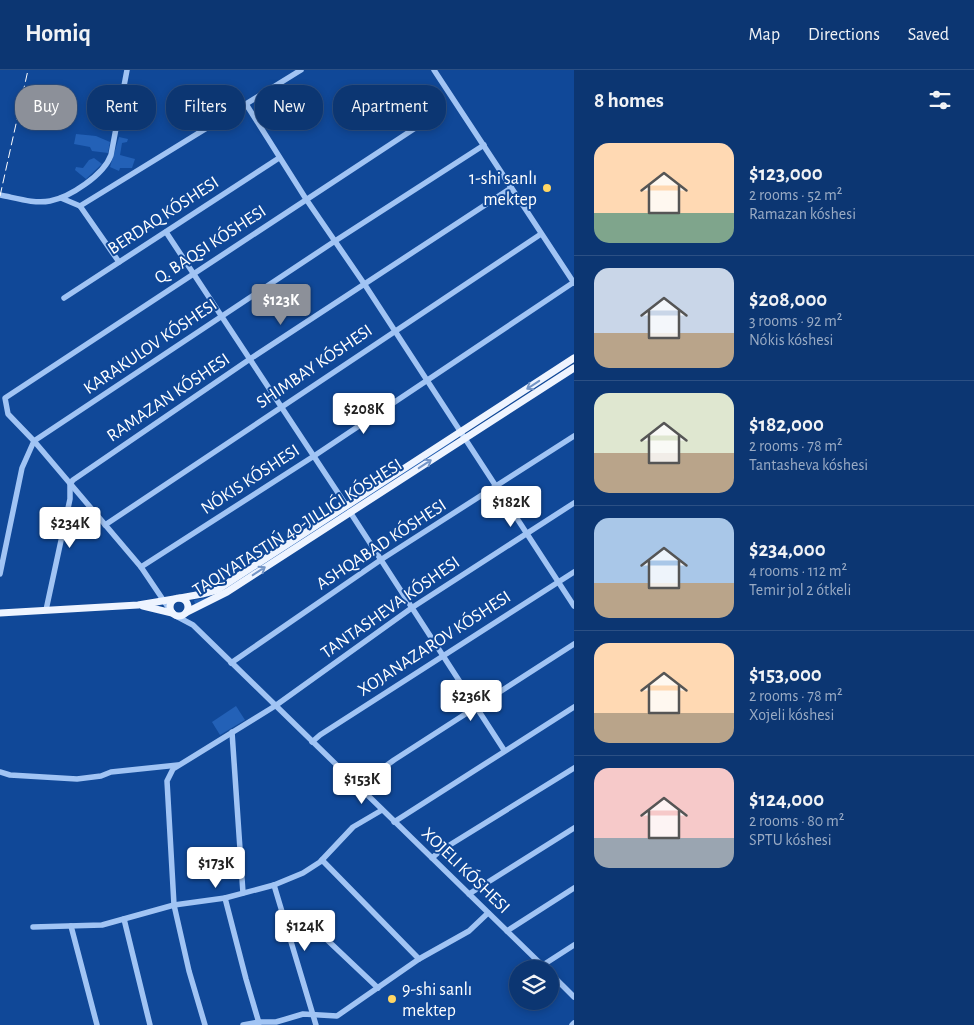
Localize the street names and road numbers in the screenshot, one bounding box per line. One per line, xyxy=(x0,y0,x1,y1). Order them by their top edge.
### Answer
street label: BERDAQ KÓSHESI xyxy=(103,171,222,258)
street label: Q. BAQSI KÓSHESI xyxy=(150,200,270,288)
street label: KARAKULOV KÓSHESI xyxy=(79,293,220,398)
street label: SHIMBAY KÓSHESI xyxy=(252,319,376,412)
street label: RAMAZAN KÓSHESI xyxy=(102,348,233,446)
street label: NÓKIS KÓSHESI xyxy=(197,439,303,518)
street label: TAQIYATASTIŃ 40-JILLIǴI KÓSHESI xyxy=(188,453,405,600)
street label: ASHQABAD KÓSHESI xyxy=(312,494,450,593)
street label: TANTASHEVA KÓSHESI xyxy=(316,551,463,662)
street label: XOJANAZAROV KÓSHESI xyxy=(353,585,514,700)
street label: XOJELI KÓSHESI xyxy=(418,822,515,917)

